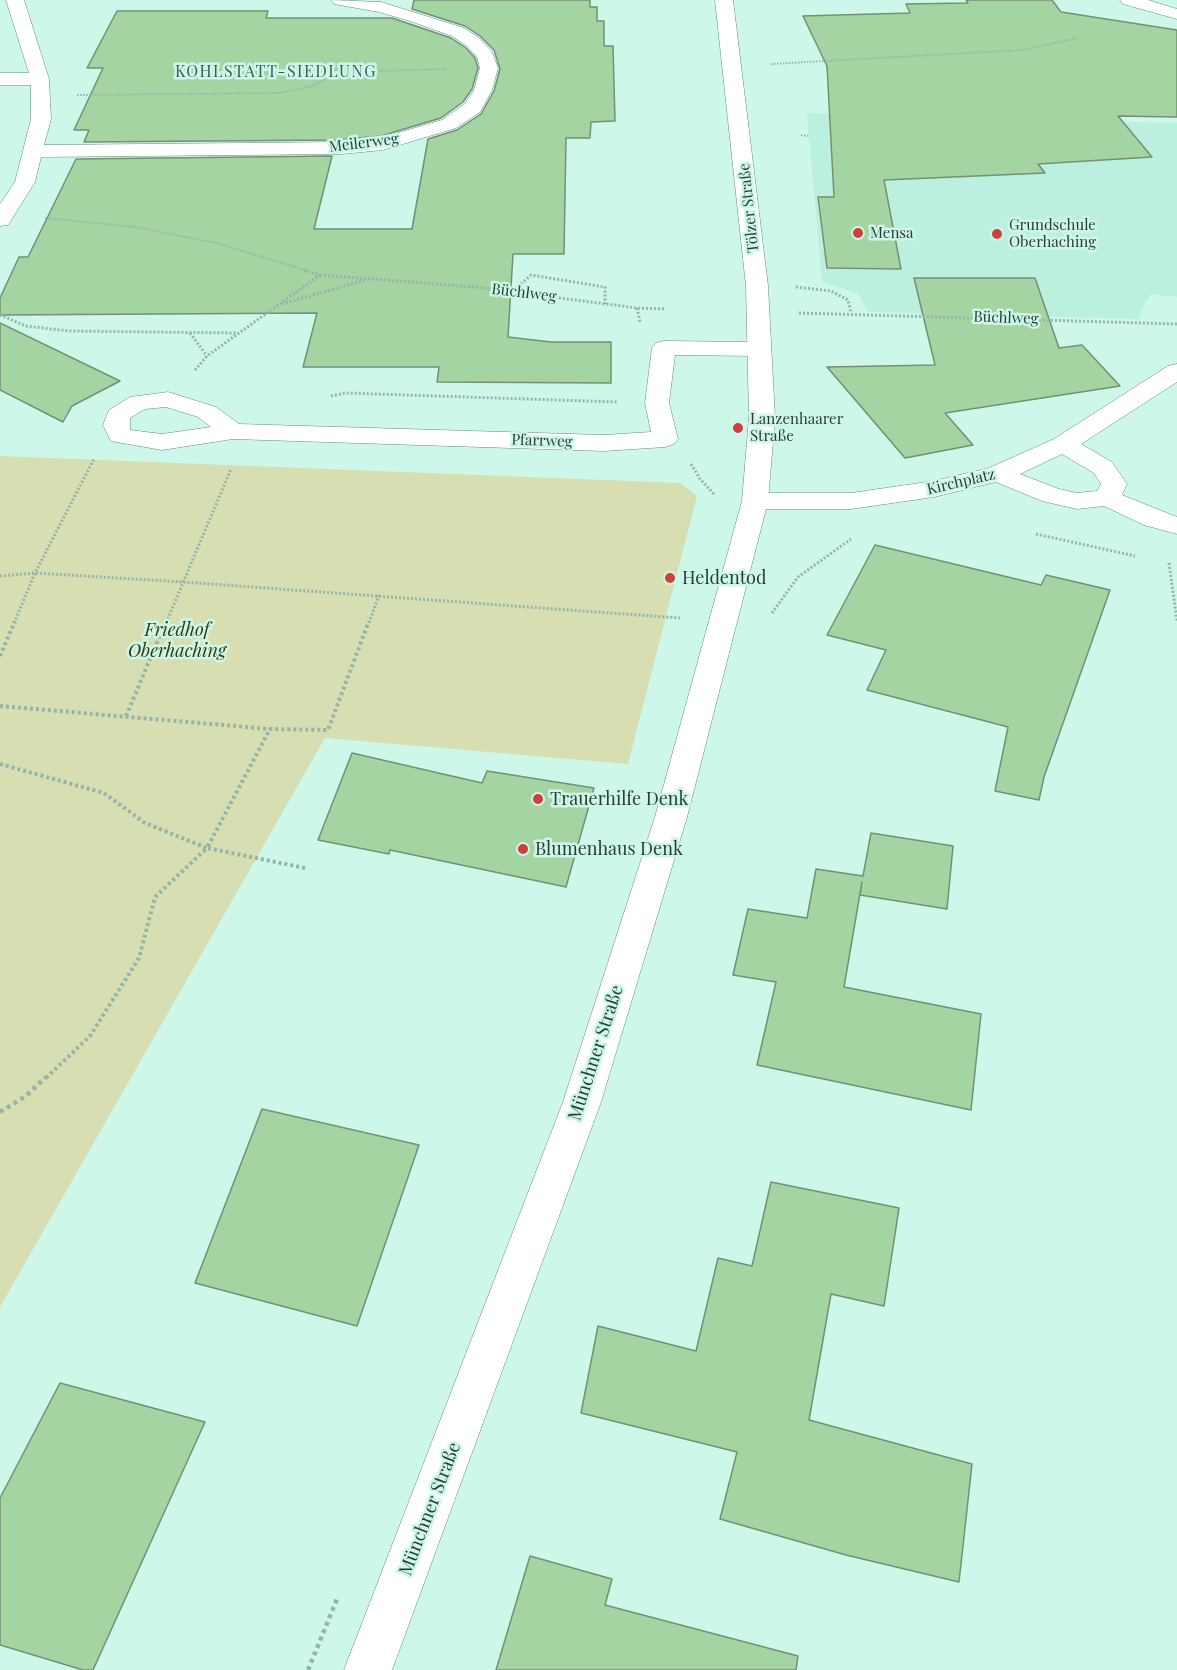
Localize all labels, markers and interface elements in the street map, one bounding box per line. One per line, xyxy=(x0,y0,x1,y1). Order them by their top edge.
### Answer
district label: KOHLSTATT-SIEDLUNG xyxy=(175,62,377,82)
street label: Meilerweg xyxy=(328,130,400,156)
street label: Tölzer Straße xyxy=(735,162,763,254)
place label: Grundschule Oberhaching xyxy=(1009,216,1096,251)
place label: Mensa xyxy=(870,224,914,242)
marker: Mensa xyxy=(851,226,865,240)
marker: Grundschule Oberhaching xyxy=(990,227,1004,241)
street label: Büchlweg xyxy=(490,280,558,306)
street label: Büchlweg xyxy=(973,308,1039,328)
place label: Lanzenhaarer Straße xyxy=(750,410,843,445)
marker: Lanzenhaarer Straße xyxy=(731,421,745,435)
street label: Pfarrweg xyxy=(511,431,573,451)
street label: Kirchplatz xyxy=(925,465,997,499)
place label: Heldentod xyxy=(682,567,766,589)
marker: Heldentod xyxy=(663,571,677,585)
park label: Friedhof Oberhaching xyxy=(128,619,226,662)
place label: Trauerhilfe Denk xyxy=(550,788,688,810)
marker: Trauerhilfe Denk xyxy=(531,792,545,806)
place label: Blumenhaus Denk xyxy=(535,838,683,860)
marker: Blumenhaus Denk xyxy=(516,842,530,856)
street label: Münchner Straße xyxy=(564,983,628,1123)
street label: Münchner Straße xyxy=(395,1439,465,1579)

